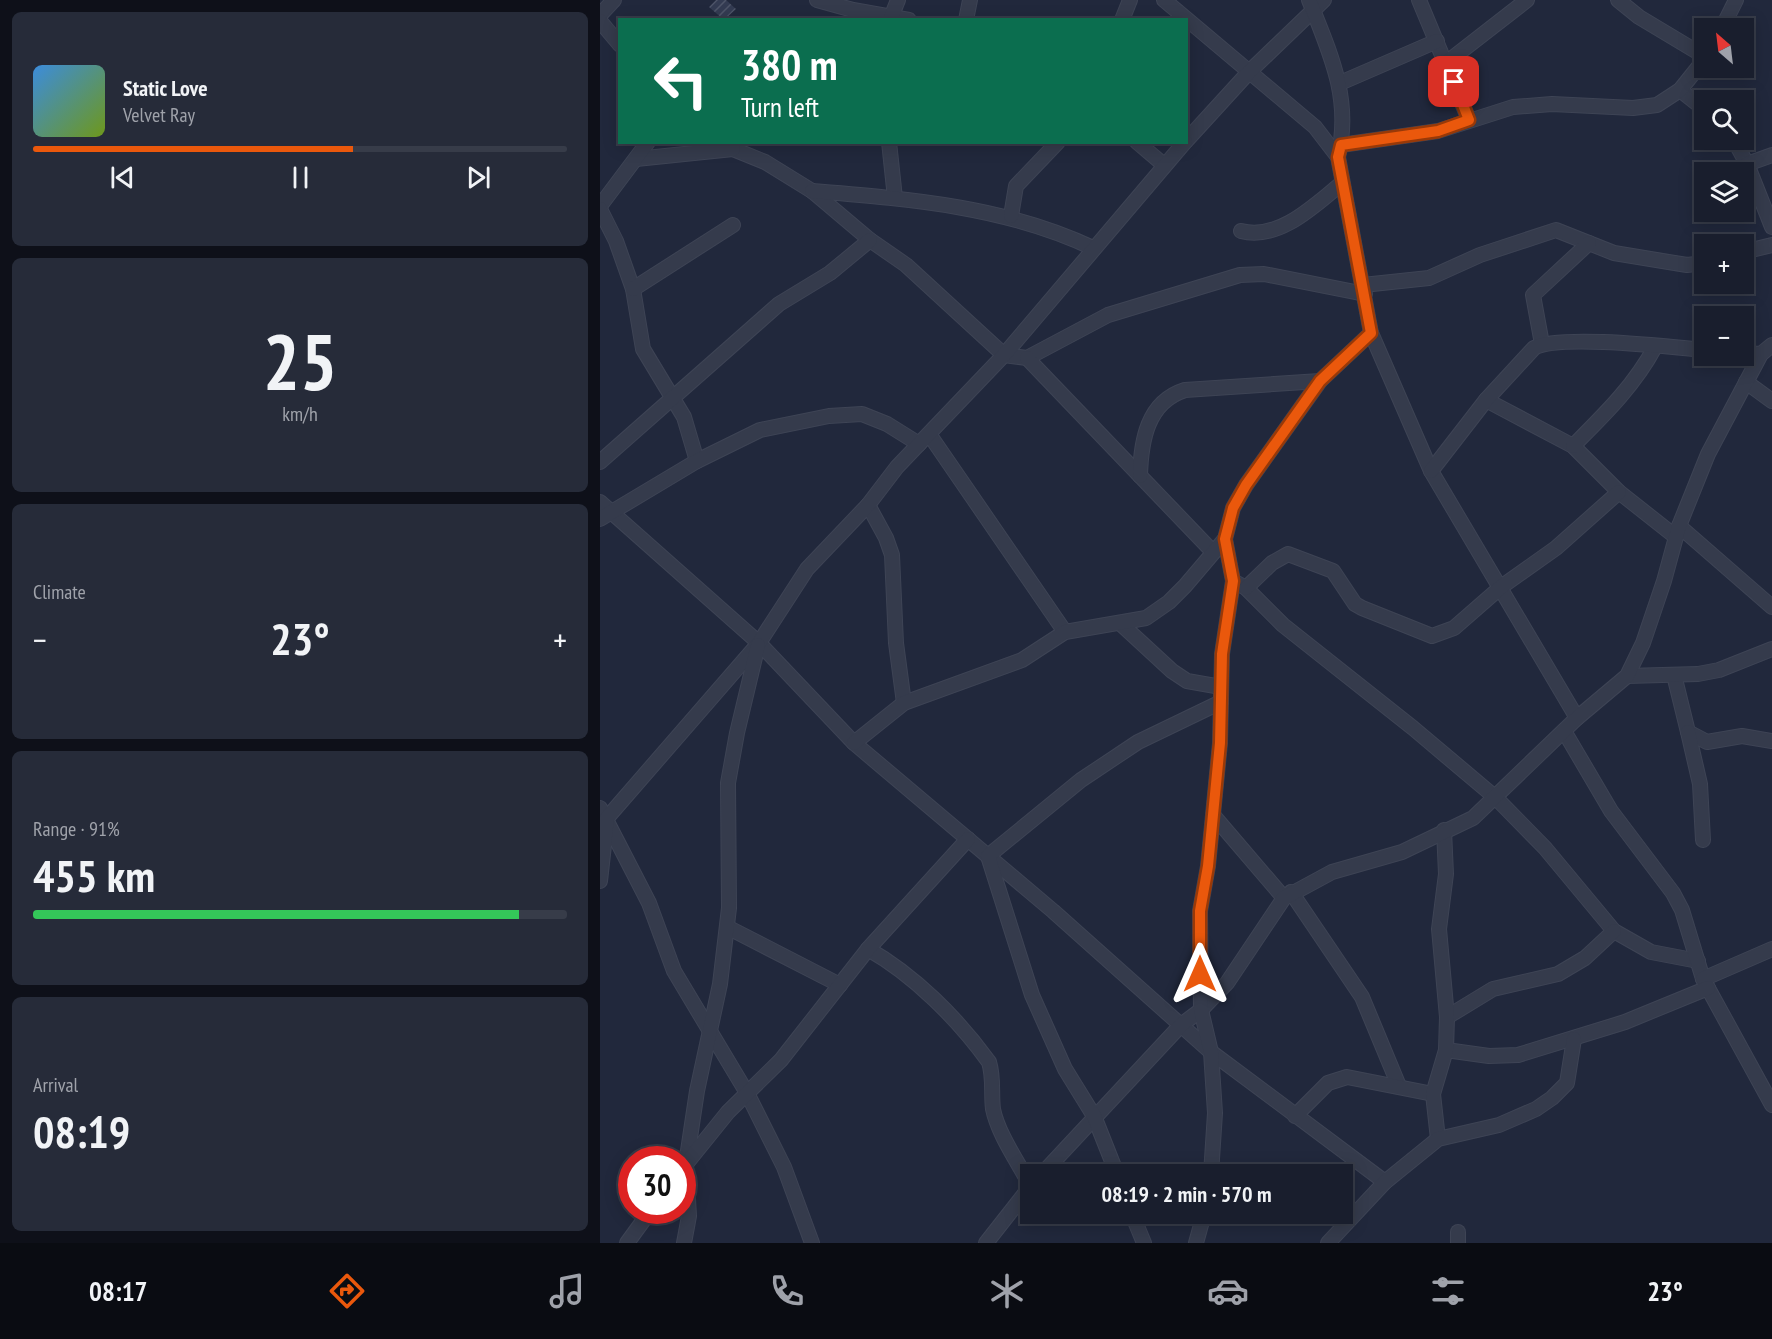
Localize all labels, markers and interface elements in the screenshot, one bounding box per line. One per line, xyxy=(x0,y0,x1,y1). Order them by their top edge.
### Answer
north arrow xyxy=(1694,18,1754,78)
map controls xyxy=(1694,18,1754,366)
text: 380 m xyxy=(741,37,838,92)
icon: left xyxy=(642,42,720,120)
pin xyxy=(1428,56,1479,107)
icon: arrive xyxy=(1437,65,1470,98)
text: Static Love xyxy=(123,74,208,102)
text: Turn left xyxy=(741,90,819,124)
button: search xyxy=(1694,90,1754,150)
text: Velvet Ray xyxy=(123,102,195,128)
icon: previous xyxy=(106,161,139,194)
icon: pause xyxy=(284,161,317,194)
icon: next xyxy=(462,161,495,194)
button: layers xyxy=(1694,162,1754,222)
button: + xyxy=(1694,234,1754,294)
button: − xyxy=(1694,306,1754,366)
text: 25 xyxy=(263,311,337,412)
text: km/h xyxy=(282,401,318,427)
text: Climate xyxy=(33,579,86,605)
text: 23° xyxy=(270,609,330,667)
text: − xyxy=(33,618,47,661)
text: + xyxy=(553,618,567,661)
text: Range · 91% xyxy=(33,816,120,842)
text: 455 km xyxy=(33,846,155,904)
position arrow xyxy=(1168,942,1232,1006)
text: Arrival xyxy=(33,1072,78,1098)
text: 08:19 xyxy=(33,1102,130,1160)
speed limit sign: 30 xyxy=(618,1146,696,1224)
text: 08:19 · 2 min · 570 m xyxy=(1101,1180,1272,1208)
icon: directions xyxy=(326,1270,368,1312)
icon: music xyxy=(546,1270,588,1312)
icon: phone xyxy=(766,1270,808,1312)
icon: climate xyxy=(986,1270,1028,1312)
icon: car xyxy=(1207,1270,1249,1312)
icon: filters xyxy=(1427,1270,1469,1312)
text: 08:17 xyxy=(89,1274,148,1308)
text: 23° xyxy=(1647,1274,1683,1308)

